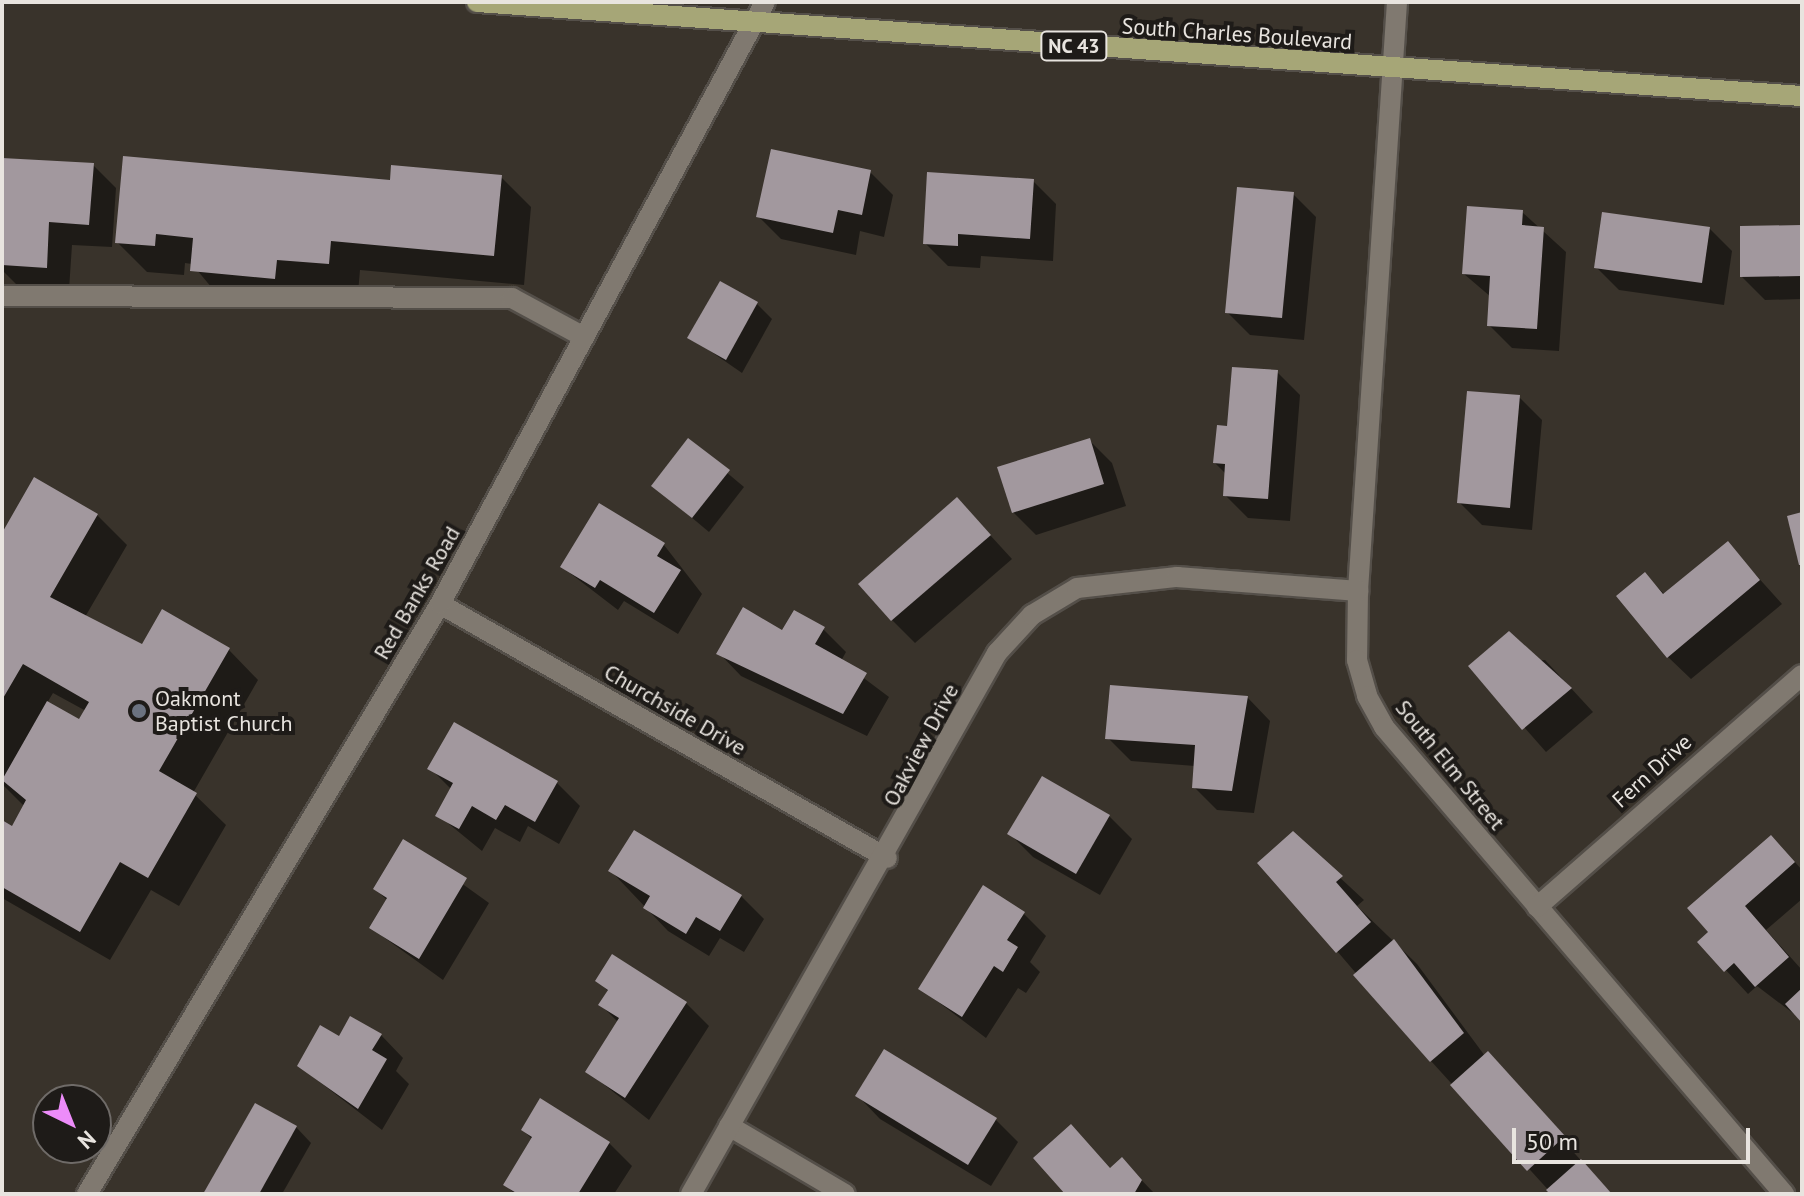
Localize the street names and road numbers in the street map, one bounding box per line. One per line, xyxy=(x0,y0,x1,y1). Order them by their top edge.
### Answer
street label: South Charles Boulevard xyxy=(1121,13,1353,55)
road number: NC 43 xyxy=(1038,30,1110,62)
street label: Red Banks Road xyxy=(368,522,466,664)
street label: Churchside Drive xyxy=(599,659,751,761)
street label: Oakview Drive xyxy=(878,679,964,811)
street label: South Elm Street xyxy=(1390,695,1510,835)
street label: Fern Drive xyxy=(1607,729,1697,813)

